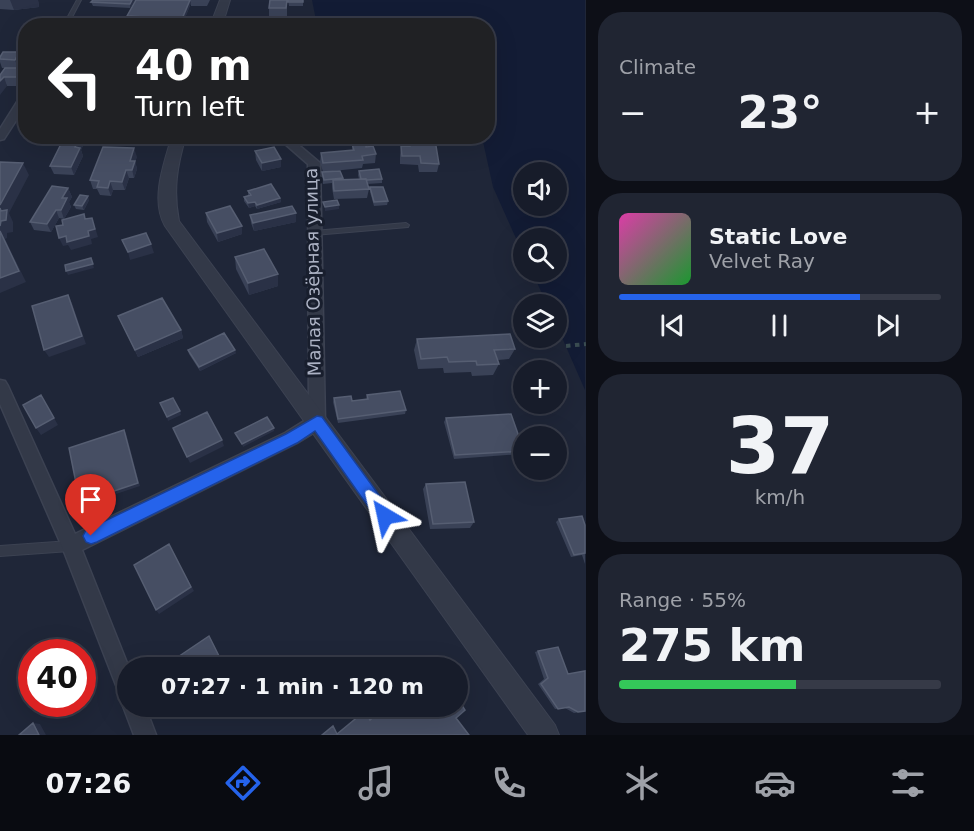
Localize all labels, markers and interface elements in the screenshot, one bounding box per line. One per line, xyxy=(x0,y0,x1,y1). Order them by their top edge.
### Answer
text: 40 m xyxy=(135,41,252,90)
icon: left xyxy=(36,42,114,120)
text: Climate xyxy=(619,55,696,79)
text: 23° xyxy=(737,86,823,139)
text: Turn left xyxy=(135,91,245,122)
text: − xyxy=(619,93,647,132)
text: + xyxy=(913,93,941,132)
map controls xyxy=(513,162,567,480)
button: sound xyxy=(513,162,567,216)
street label: Малая Озёрная улица xyxy=(300,168,325,376)
text: Static Love xyxy=(709,224,847,249)
button: search xyxy=(513,228,567,282)
text: Velvet Ray xyxy=(709,249,815,273)
button: layers xyxy=(513,294,567,348)
icon: previous xyxy=(656,309,689,342)
icon: pause xyxy=(763,309,796,342)
icon: next xyxy=(871,309,904,342)
button: + xyxy=(513,360,567,414)
text: 37 xyxy=(726,401,834,491)
button: − xyxy=(513,426,567,480)
pin xyxy=(65,474,116,536)
icon: arrive xyxy=(74,483,107,516)
position arrow xyxy=(353,484,417,548)
text: km/h xyxy=(755,485,805,509)
text: Range · 55% xyxy=(619,588,746,612)
text: 275 km xyxy=(619,619,805,672)
speed limit sign: 40 xyxy=(18,639,96,717)
text: 07:27 · 1 min · 120 m xyxy=(161,674,424,699)
icon: directions xyxy=(222,762,264,804)
icon: music xyxy=(355,762,397,804)
icon: phone xyxy=(488,762,530,804)
icon: climate xyxy=(621,762,663,804)
icon: car xyxy=(754,762,796,804)
icon: filters xyxy=(887,762,929,804)
text: 07:26 xyxy=(45,768,131,799)

